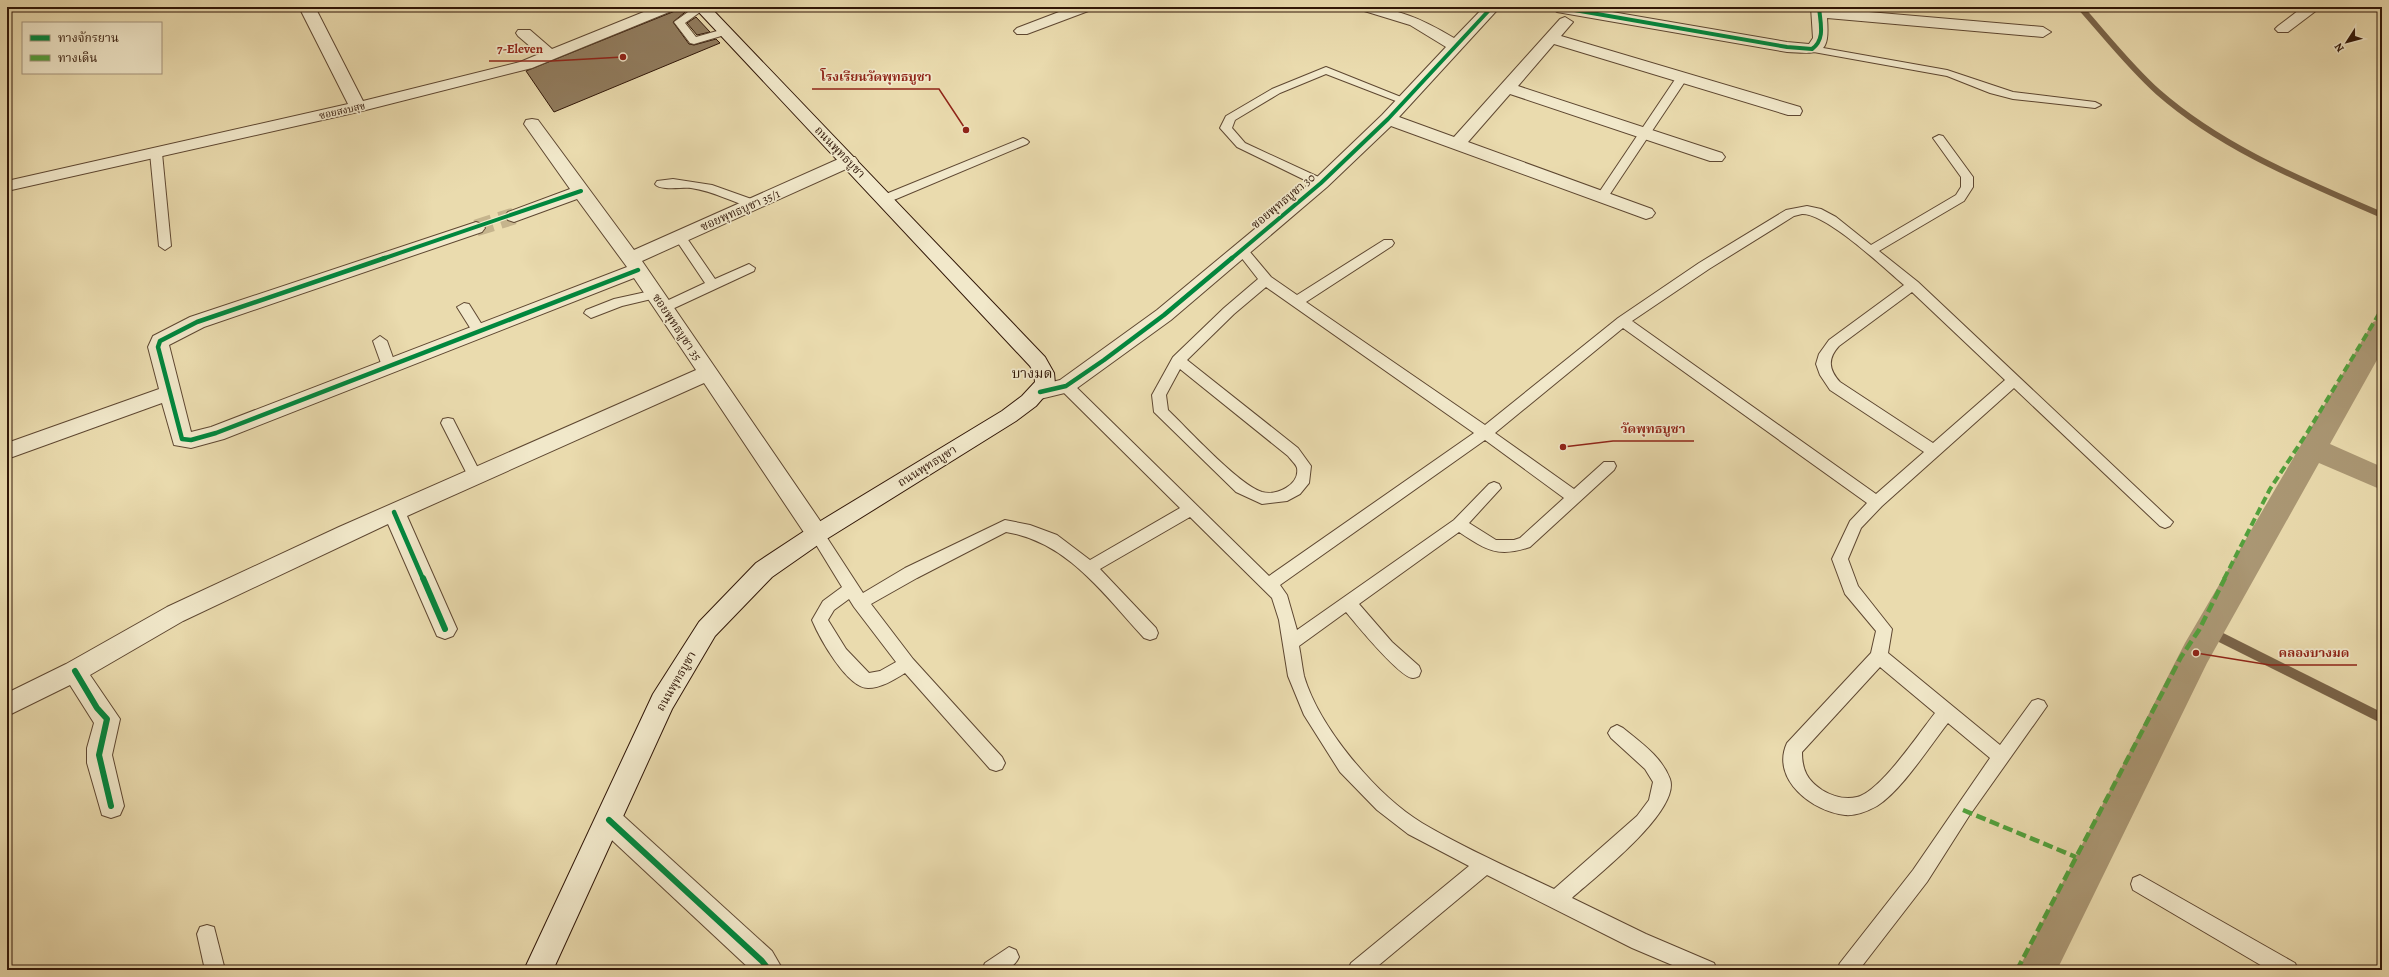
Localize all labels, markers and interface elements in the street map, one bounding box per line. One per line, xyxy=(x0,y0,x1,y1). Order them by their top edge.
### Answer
legend xyxy=(22,22,162,74)
north arrow xyxy=(2327,22,2367,62)
text: ทางจักรยาน xyxy=(58,30,119,46)
callout: 7-Eleven xyxy=(489,36,552,61)
text: 7-Eleven xyxy=(497,40,544,57)
text: N xyxy=(2331,40,2348,55)
text: ทางเดิน xyxy=(58,50,97,66)
callout: โรงเรียนวัดพุทธบูชา xyxy=(812,64,939,89)
text: โรงเรียนวัดพุทธบูชา xyxy=(820,68,931,85)
street label: ซอยสงบสุข xyxy=(318,99,367,123)
street label: ถนนพุทธบูชา xyxy=(811,122,869,182)
street label: ซอยพุทธบูชา 30 xyxy=(1248,170,1318,232)
street label: ซอยพุทธบูชา 35/1 xyxy=(698,185,782,235)
street label: ซอยพุทธบูชา 35 xyxy=(649,290,705,364)
district label: บางมด xyxy=(1012,364,1052,383)
callout: วัดพุทธบูชา xyxy=(1613,416,1694,441)
text: วัดพุทธบูชา xyxy=(1621,420,1685,437)
street label: ถนนพุทธบูชา xyxy=(894,441,960,491)
callout: คลองบางมด xyxy=(2270,640,2357,665)
text: คลองบางมด xyxy=(2279,644,2349,661)
street label: ถนนพุทธบูชา xyxy=(652,648,700,714)

